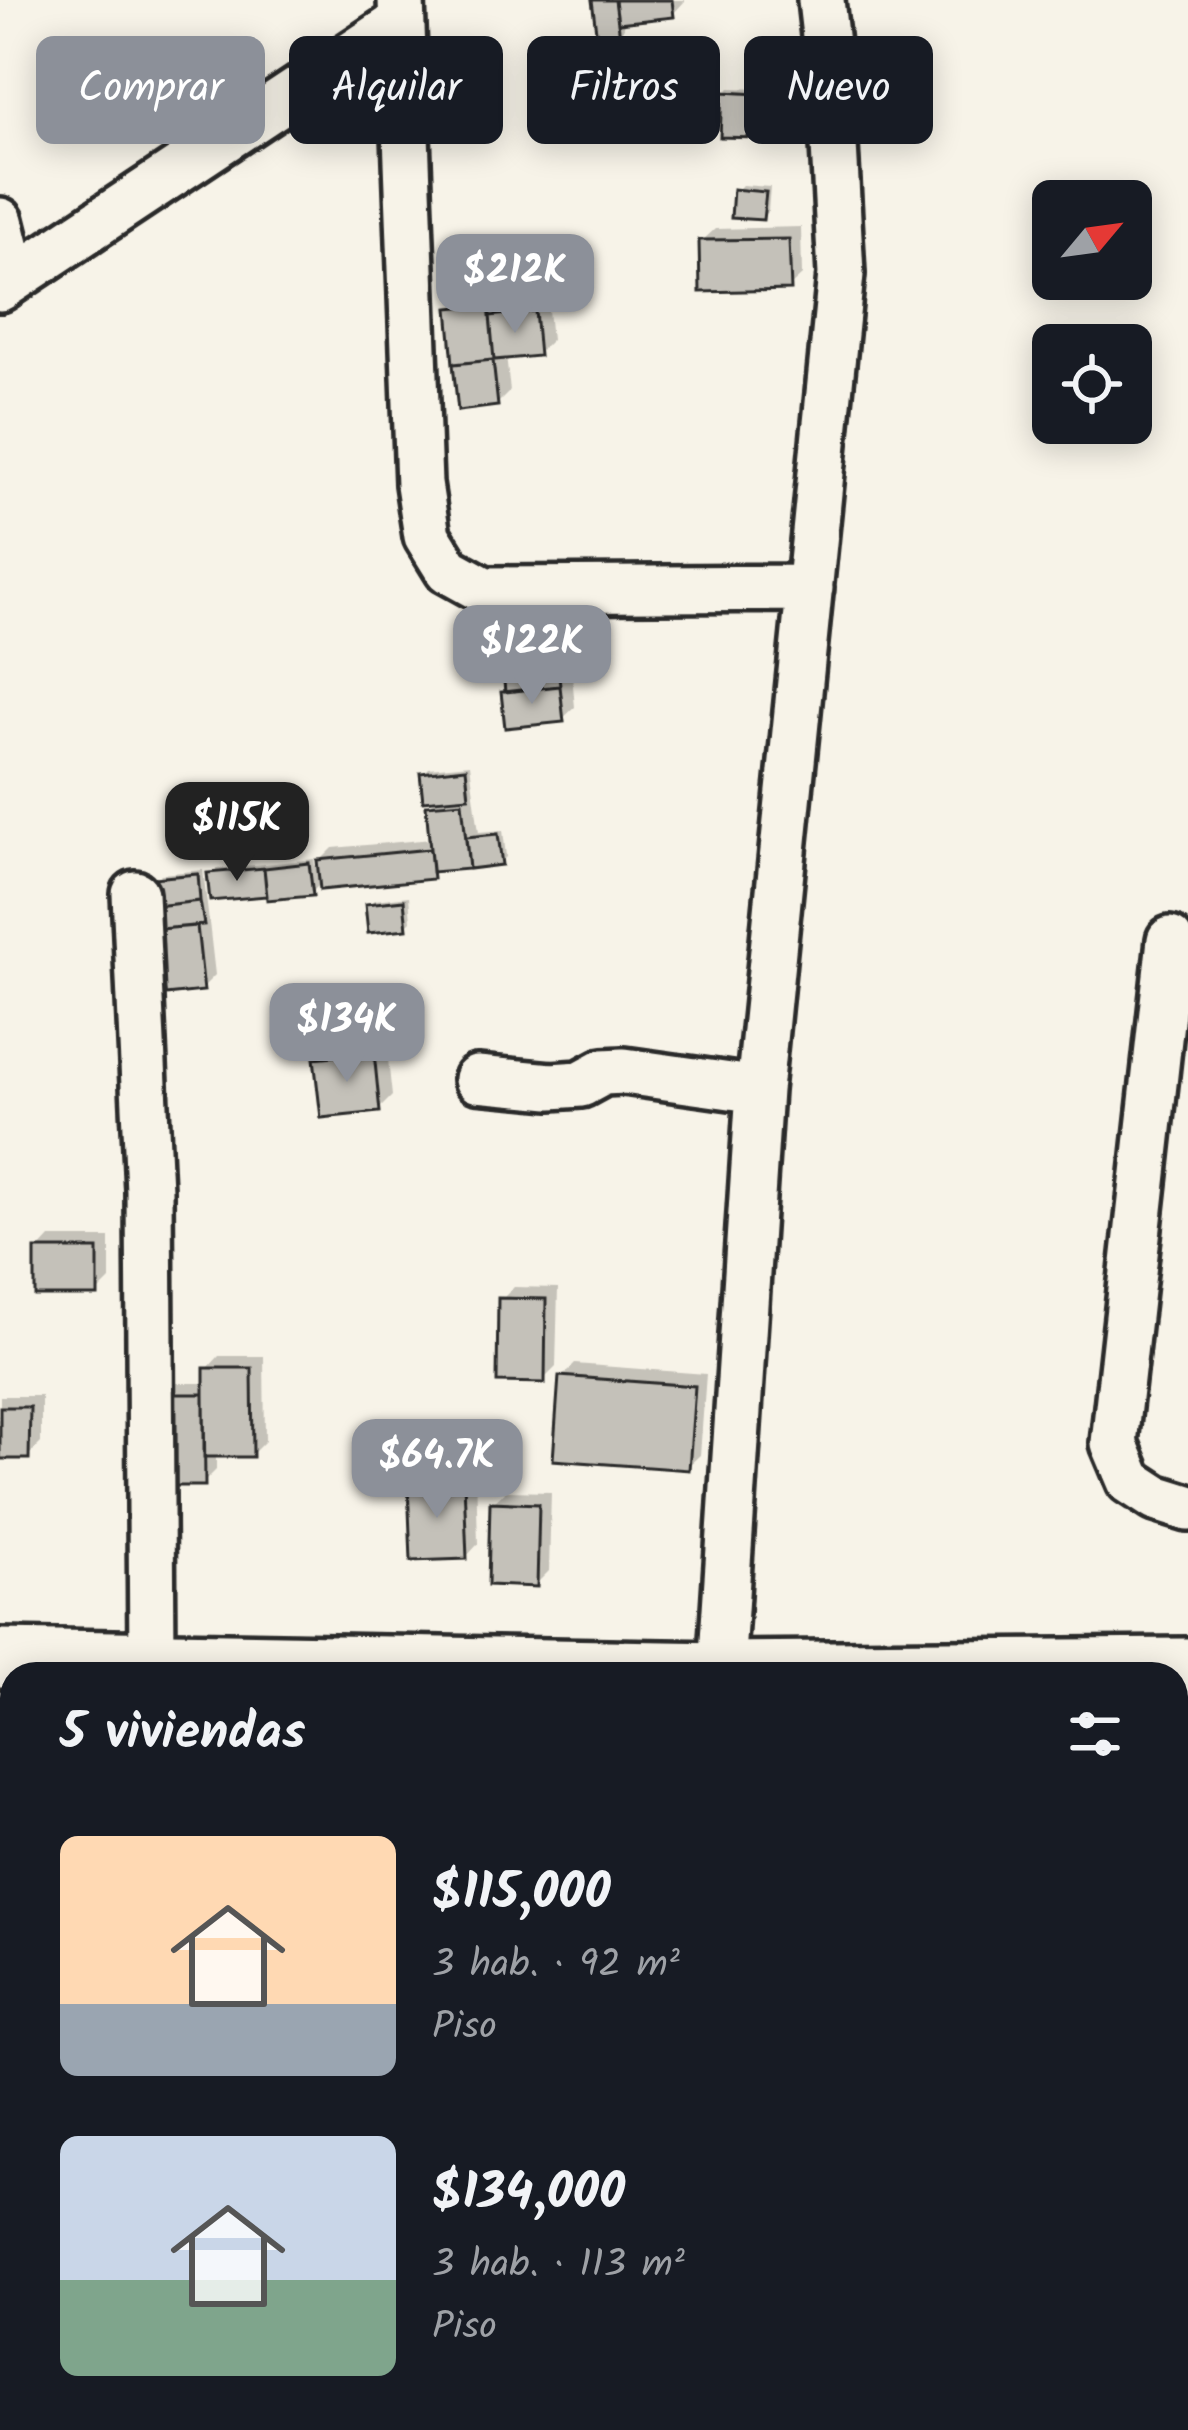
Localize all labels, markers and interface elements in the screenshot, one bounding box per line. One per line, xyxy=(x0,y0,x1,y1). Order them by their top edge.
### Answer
chip: Comprar xyxy=(36,36,265,144)
chip: Alquilar xyxy=(289,36,503,144)
chip: Filtros xyxy=(527,36,720,144)
chip: Nuevo xyxy=(744,36,933,144)
north arrow xyxy=(1032,180,1152,300)
map controls xyxy=(1032,180,1152,444)
pin: $212K xyxy=(431,234,599,336)
text: $212K xyxy=(463,242,567,304)
button: locate xyxy=(1032,324,1152,444)
pin: $122K xyxy=(448,605,616,707)
text: $122K xyxy=(480,613,584,675)
pin: $115K xyxy=(153,782,321,884)
text: $115K xyxy=(192,790,282,852)
pin: $134K xyxy=(263,983,431,1085)
text: $134K xyxy=(297,991,397,1053)
pin: $64.7K xyxy=(339,1419,535,1521)
text: $64.7K xyxy=(379,1427,495,1489)
text: 5 viviendas xyxy=(60,1694,305,1775)
icon: filters xyxy=(1062,1701,1128,1767)
text: $115,000 xyxy=(432,1854,611,1935)
icon: home xyxy=(156,1884,300,2028)
text: 3 hab. · 92 m² xyxy=(432,1935,680,1997)
text: Piso xyxy=(432,1997,497,2059)
text: $134,000 xyxy=(432,2154,625,2235)
icon: home xyxy=(156,2184,300,2328)
text: 3 hab. · 113 m² xyxy=(432,2235,685,2297)
text: Piso xyxy=(432,2297,497,2359)

